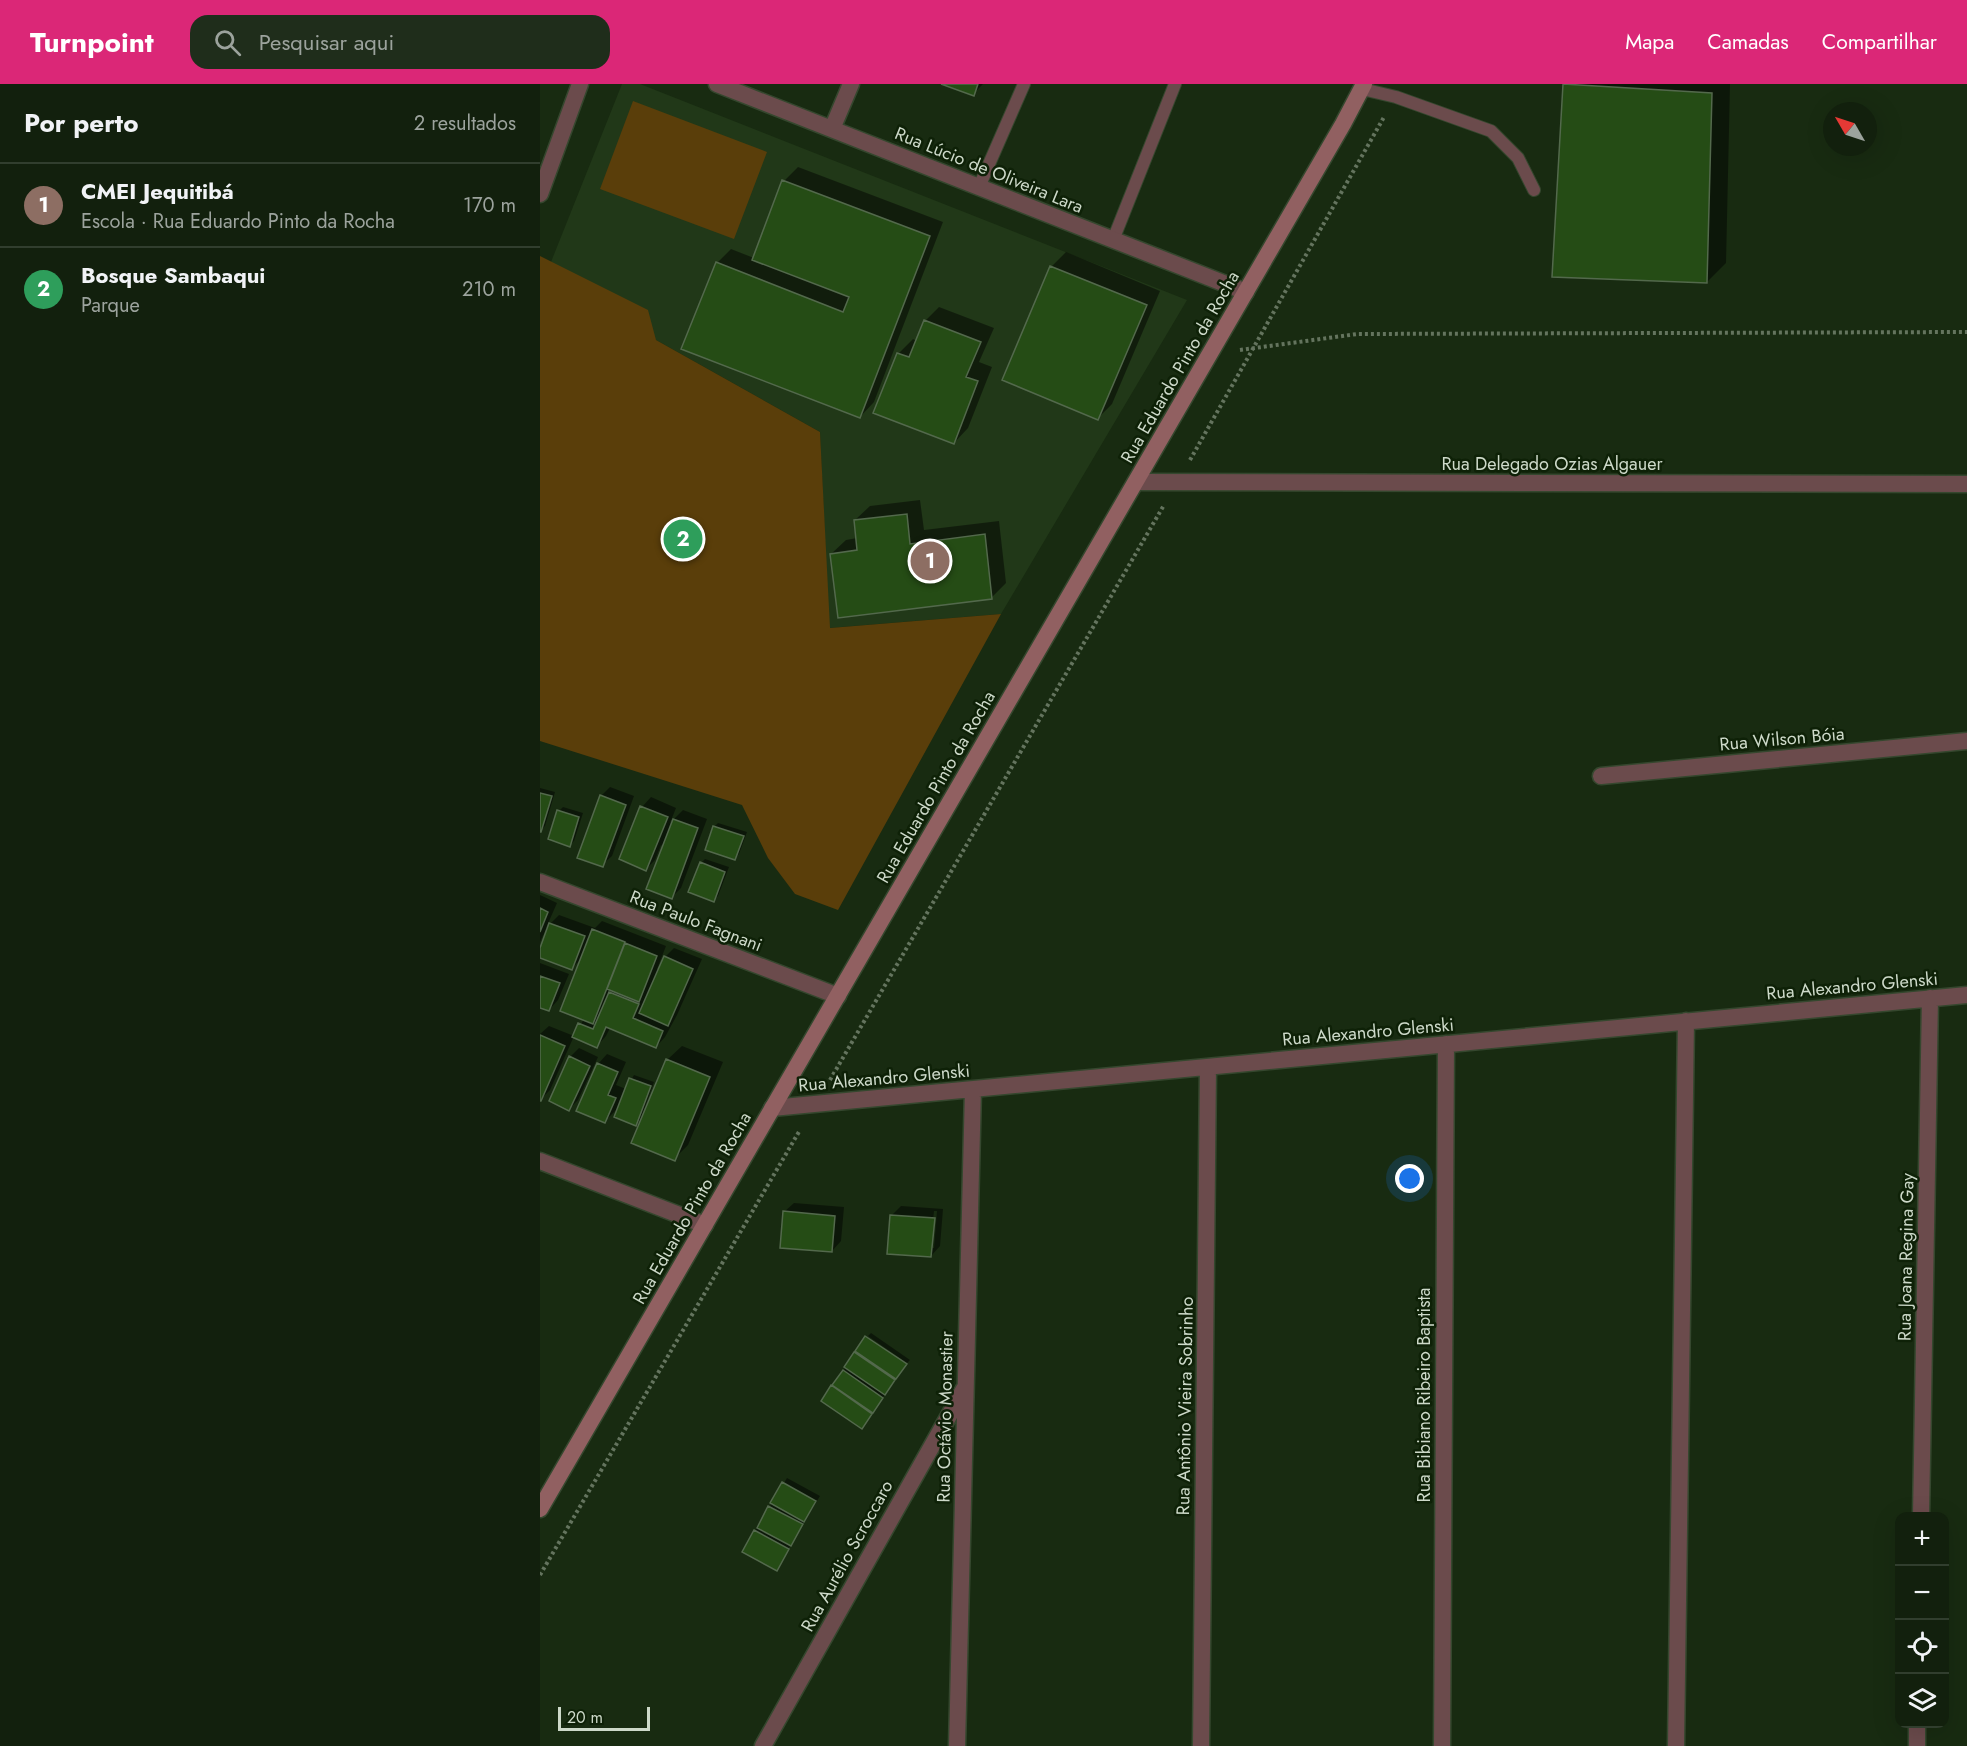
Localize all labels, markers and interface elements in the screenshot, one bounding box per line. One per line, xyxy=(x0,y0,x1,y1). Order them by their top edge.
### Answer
search box xyxy=(190,15,610,69)
text: Turnpoint xyxy=(30,22,154,63)
icon: search xyxy=(211,26,244,59)
text: Pesquisar aqui xyxy=(259,26,394,58)
text: Mapa xyxy=(1625,27,1674,57)
text: Camadas xyxy=(1707,27,1789,57)
text: Compartilhar xyxy=(1822,27,1937,57)
north arrow xyxy=(1823,102,1877,156)
text: Por perto xyxy=(24,104,138,142)
text: 2 resultados xyxy=(414,109,516,138)
street label: Rua Lúcio de Oliveira Lara xyxy=(891,120,1087,220)
text: CMEI Jequitibá xyxy=(81,175,234,207)
text: 1 xyxy=(38,191,49,220)
text: 170 m xyxy=(463,191,516,220)
text: Escola · Rua Eduardo Pinto da Rocha xyxy=(81,207,395,236)
text: Bosque Sambaqui xyxy=(81,259,265,291)
street label: Rua Eduardo Pinto da Rocha xyxy=(1114,266,1246,468)
text: 2 xyxy=(37,275,50,304)
text: 210 m xyxy=(462,275,516,304)
text: Parque xyxy=(81,291,140,320)
street label: Rua Delegado Ozias Algauer xyxy=(1441,451,1663,477)
pin: 2 xyxy=(664,516,702,562)
pin: 1 xyxy=(910,538,950,584)
street label: Rua Eduardo Pinto da Rocha xyxy=(870,686,1002,888)
street label: Rua Wilson Bóia xyxy=(1718,721,1846,757)
street label: Rua Paulo Fagnani xyxy=(626,884,766,958)
street label: Rua Alexandro Glenski xyxy=(1765,966,1939,1006)
street label: Rua Alexandro Glenski xyxy=(1281,1012,1455,1052)
street label: Rua Alexandro Glenski xyxy=(797,1058,971,1098)
street label: Rua Eduardo Pinto da Rocha xyxy=(626,1107,758,1309)
your location xyxy=(1395,1164,1424,1193)
street label: Rua Joana Regina Gay xyxy=(1892,1173,1920,1341)
street label: Rua Bibiano Ribeiro Baptista xyxy=(1411,1288,1437,1502)
street label: Rua Antônio Vieira Sobrinho xyxy=(1170,1296,1200,1516)
street label: Rua Octávio Monastier xyxy=(931,1330,960,1503)
street label: Rua Aurélio Scroccaro xyxy=(795,1475,900,1636)
map controls xyxy=(1895,1512,1949,1728)
button: + xyxy=(1895,1512,1949,1566)
button: − xyxy=(1895,1566,1949,1620)
button: locate xyxy=(1895,1620,1949,1674)
button: layers xyxy=(1895,1674,1949,1728)
scale bar xyxy=(558,1704,650,1732)
text: 20 m xyxy=(567,1706,603,1729)

